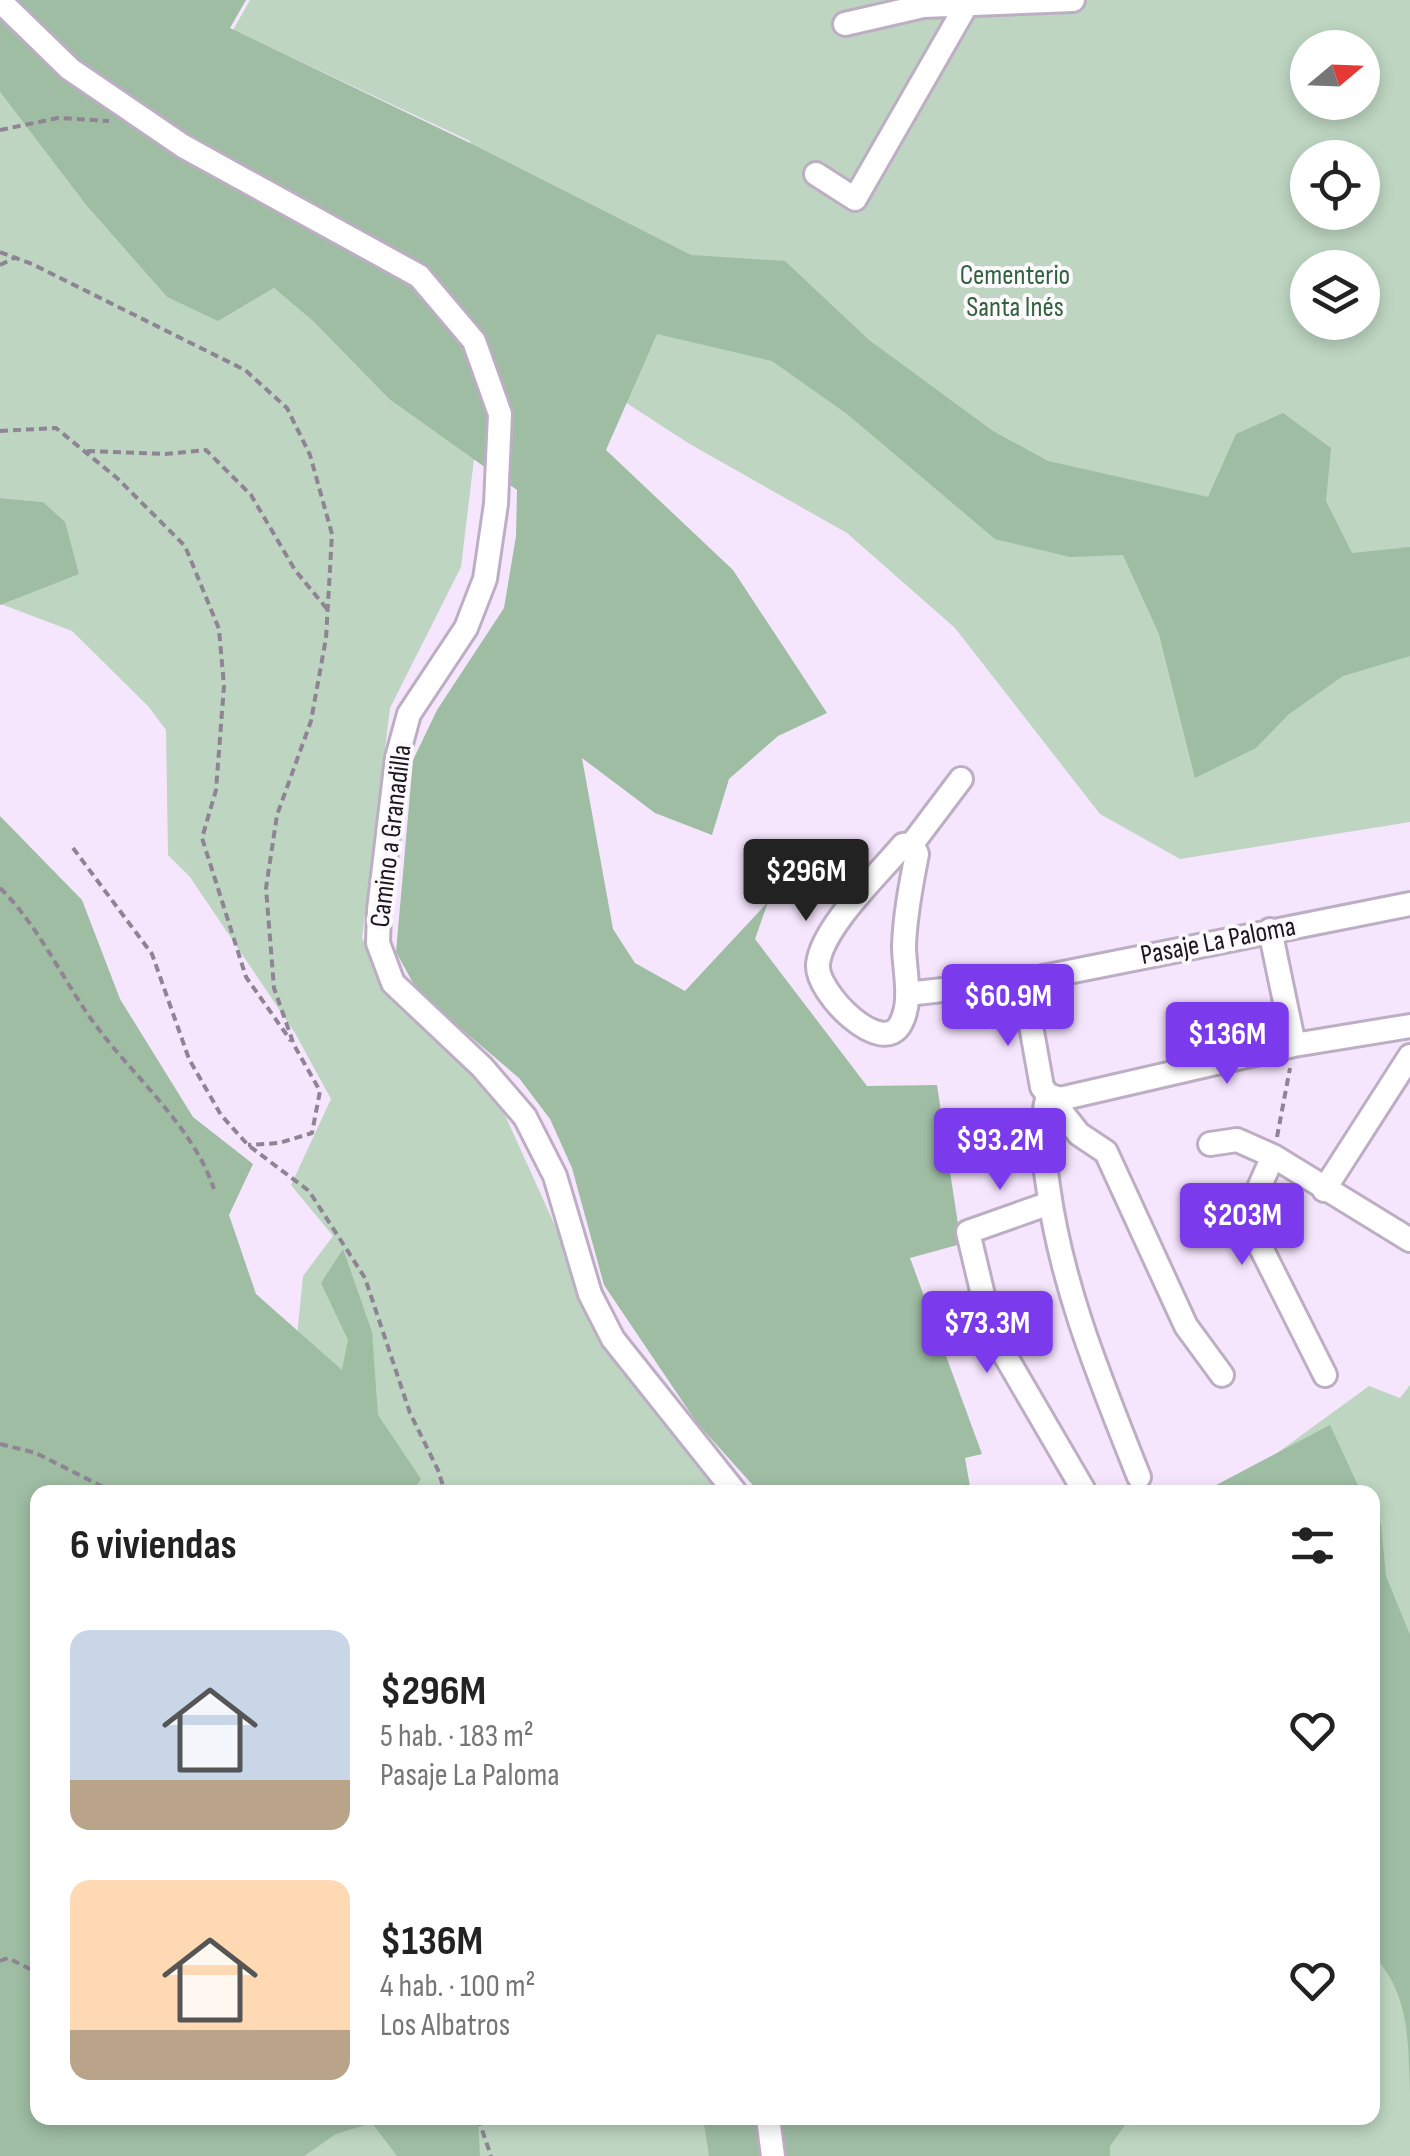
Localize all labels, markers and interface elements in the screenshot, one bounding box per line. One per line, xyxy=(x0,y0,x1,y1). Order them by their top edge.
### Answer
north arrow xyxy=(1290,30,1380,120)
map controls xyxy=(1290,30,1380,340)
button: locate xyxy=(1290,140,1380,230)
button: layers xyxy=(1290,250,1380,340)
park label: Cementerio Santa Inés xyxy=(960,259,1070,324)
street label: Camino a Granadilla xyxy=(363,743,419,929)
pin: $296M xyxy=(736,839,876,924)
text: $296M xyxy=(766,852,846,891)
street label: Pasaje La Paloma xyxy=(1138,910,1298,972)
pin: $60.9M xyxy=(927,964,1089,1049)
text: $60.9M xyxy=(964,977,1052,1016)
pin: $136M xyxy=(1157,1002,1297,1087)
text: $136M xyxy=(1188,1015,1266,1054)
pin: $93.2M xyxy=(919,1108,1081,1193)
text: $93.2M xyxy=(956,1121,1044,1160)
pin: $203M xyxy=(1172,1183,1312,1268)
text: $203M xyxy=(1202,1196,1282,1235)
pin: $73.3M xyxy=(906,1291,1068,1376)
text: $73.3M xyxy=(944,1304,1030,1343)
icon: filters xyxy=(1285,1518,1340,1573)
text: 6 viviendas xyxy=(70,1520,237,1571)
text: $296M xyxy=(380,1666,486,1717)
icon: home xyxy=(150,1670,270,1790)
icon: heart xyxy=(1285,1703,1340,1758)
text: 5 hab. · 183 m² xyxy=(380,1717,534,1756)
text: Pasaje La Paloma xyxy=(380,1756,560,1795)
text: $136M xyxy=(380,1916,483,1967)
icon: home xyxy=(150,1920,270,2040)
icon: heart xyxy=(1285,1953,1340,2008)
text: 4 hab. · 100 m² xyxy=(380,1967,535,2006)
text: Los Albatros xyxy=(380,2006,510,2045)

